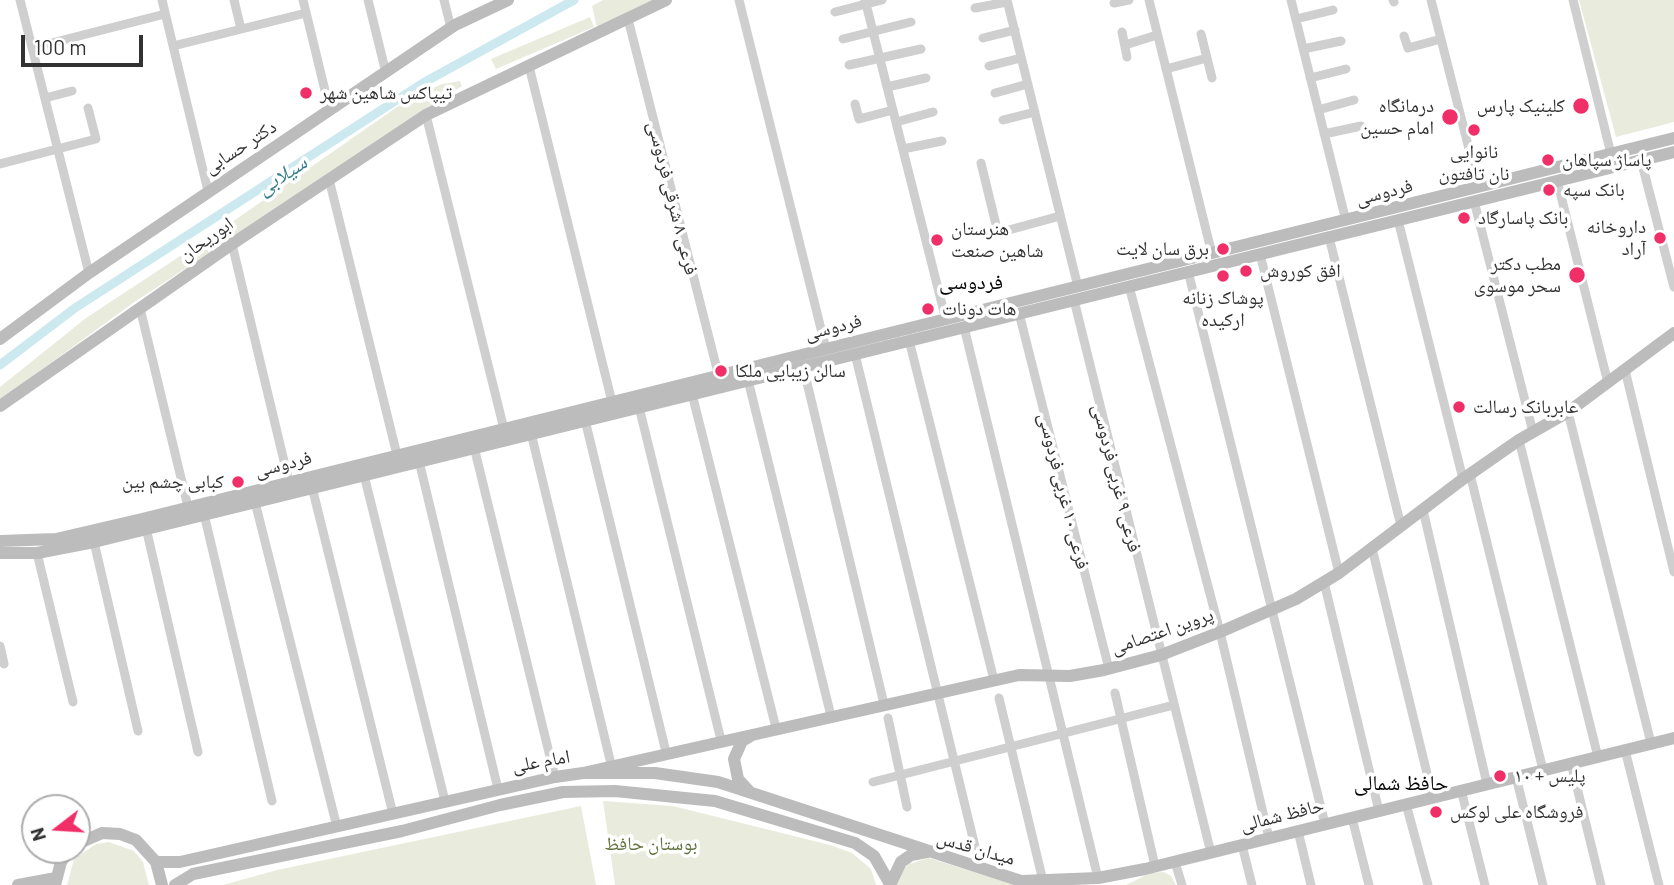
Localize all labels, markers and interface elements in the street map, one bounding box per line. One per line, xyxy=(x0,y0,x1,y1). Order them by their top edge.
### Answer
scale bar xyxy=(24,21,147,65)
text: 100 m xyxy=(34,34,87,59)
place label: تیپاکس شاهین شهر xyxy=(320,82,452,104)
marker: تیپاکس شاهین شهر xyxy=(298,85,314,101)
place label: درمانگاه امام حسین xyxy=(1360,95,1434,139)
place label: کلینیک پارس xyxy=(1477,95,1565,117)
marker: کلینیک پارس xyxy=(1571,96,1591,116)
marker: درمانگاه امام حسین xyxy=(1440,107,1460,127)
street label: دکتر حسابی xyxy=(199,115,281,179)
street label: فرعی ۸ شرقی فردوسی xyxy=(643,119,703,277)
marker: نانوایی نان تافتون xyxy=(1466,122,1482,138)
place label: نانوایی نان تافتون xyxy=(1438,141,1510,185)
place label: پاساژ سپاهان xyxy=(1562,149,1652,171)
water label: سیلابی xyxy=(252,150,312,200)
marker: پاساژ سپاهان xyxy=(1540,152,1556,168)
street label: فردوسی xyxy=(1353,174,1415,210)
place label: بانک سپه xyxy=(1563,179,1625,201)
marker: بانک سپه xyxy=(1541,182,1557,198)
place label: بانک پاسارگاد xyxy=(1478,207,1568,229)
marker: بانک پاسارگاد xyxy=(1456,210,1472,226)
street label: ابوریحان xyxy=(174,212,238,266)
place label: داروخانه آراد xyxy=(1587,216,1646,260)
place label: هنرستان شاهین صنعت xyxy=(951,218,1044,262)
marker: داروخانه آراد xyxy=(1652,230,1668,246)
marker: هنرستان شاهین صنعت xyxy=(929,232,945,248)
place label: برق سان لایت xyxy=(1116,238,1209,260)
marker: برق سان لایت xyxy=(1215,241,1231,257)
place label: مطب دکتر سحر موسوی xyxy=(1474,253,1561,297)
place label: افق کوروش xyxy=(1260,260,1341,282)
marker: افق کوروش xyxy=(1238,263,1254,279)
marker: مطب دکتر سحر موسوی xyxy=(1567,265,1587,285)
marker: پوشاک زنانه ارکیده xyxy=(1215,268,1231,284)
district label: فردوسی xyxy=(939,269,1003,295)
place label: پوشاک زنانه ارکیده xyxy=(1182,287,1264,331)
place label: هات دونات xyxy=(942,298,1016,320)
marker: هات دونات xyxy=(920,301,936,317)
street label: فردوسی xyxy=(802,309,864,345)
place label: سالن زیبایی ملکا xyxy=(735,360,846,382)
marker: سالن زیبایی ملکا xyxy=(713,363,729,379)
place label: عابربانک رسالت xyxy=(1473,396,1578,418)
marker: عابربانک رسالت xyxy=(1451,399,1467,415)
street label: فرعی ۹ غربی فردوسی xyxy=(1088,402,1146,554)
street label: فرعی ۱۰ غربی فردوسی xyxy=(1034,410,1094,572)
street label: فردوسی xyxy=(252,446,314,482)
place label: کبابی چشم بین xyxy=(122,471,224,493)
marker: کبابی چشم بین xyxy=(230,474,246,490)
street label: پروین اعتصامی xyxy=(1108,603,1216,659)
street label: امام علی xyxy=(510,745,572,777)
place label: پلیس + ۱۰ xyxy=(1514,765,1585,787)
marker: پلیس + ۱۰ xyxy=(1492,768,1508,784)
district label: حافظ شمالی xyxy=(1354,770,1448,796)
north arrow xyxy=(21,794,91,864)
street label: حافظ شمالی xyxy=(1238,794,1326,836)
place label: فروشگاه علی لوکس xyxy=(1450,801,1583,823)
marker: فروشگاه علی لوکس xyxy=(1428,804,1444,820)
text: N xyxy=(25,825,50,844)
street label: میدان قدس xyxy=(934,826,1018,870)
park label: بوستان حافظ xyxy=(605,833,697,855)

